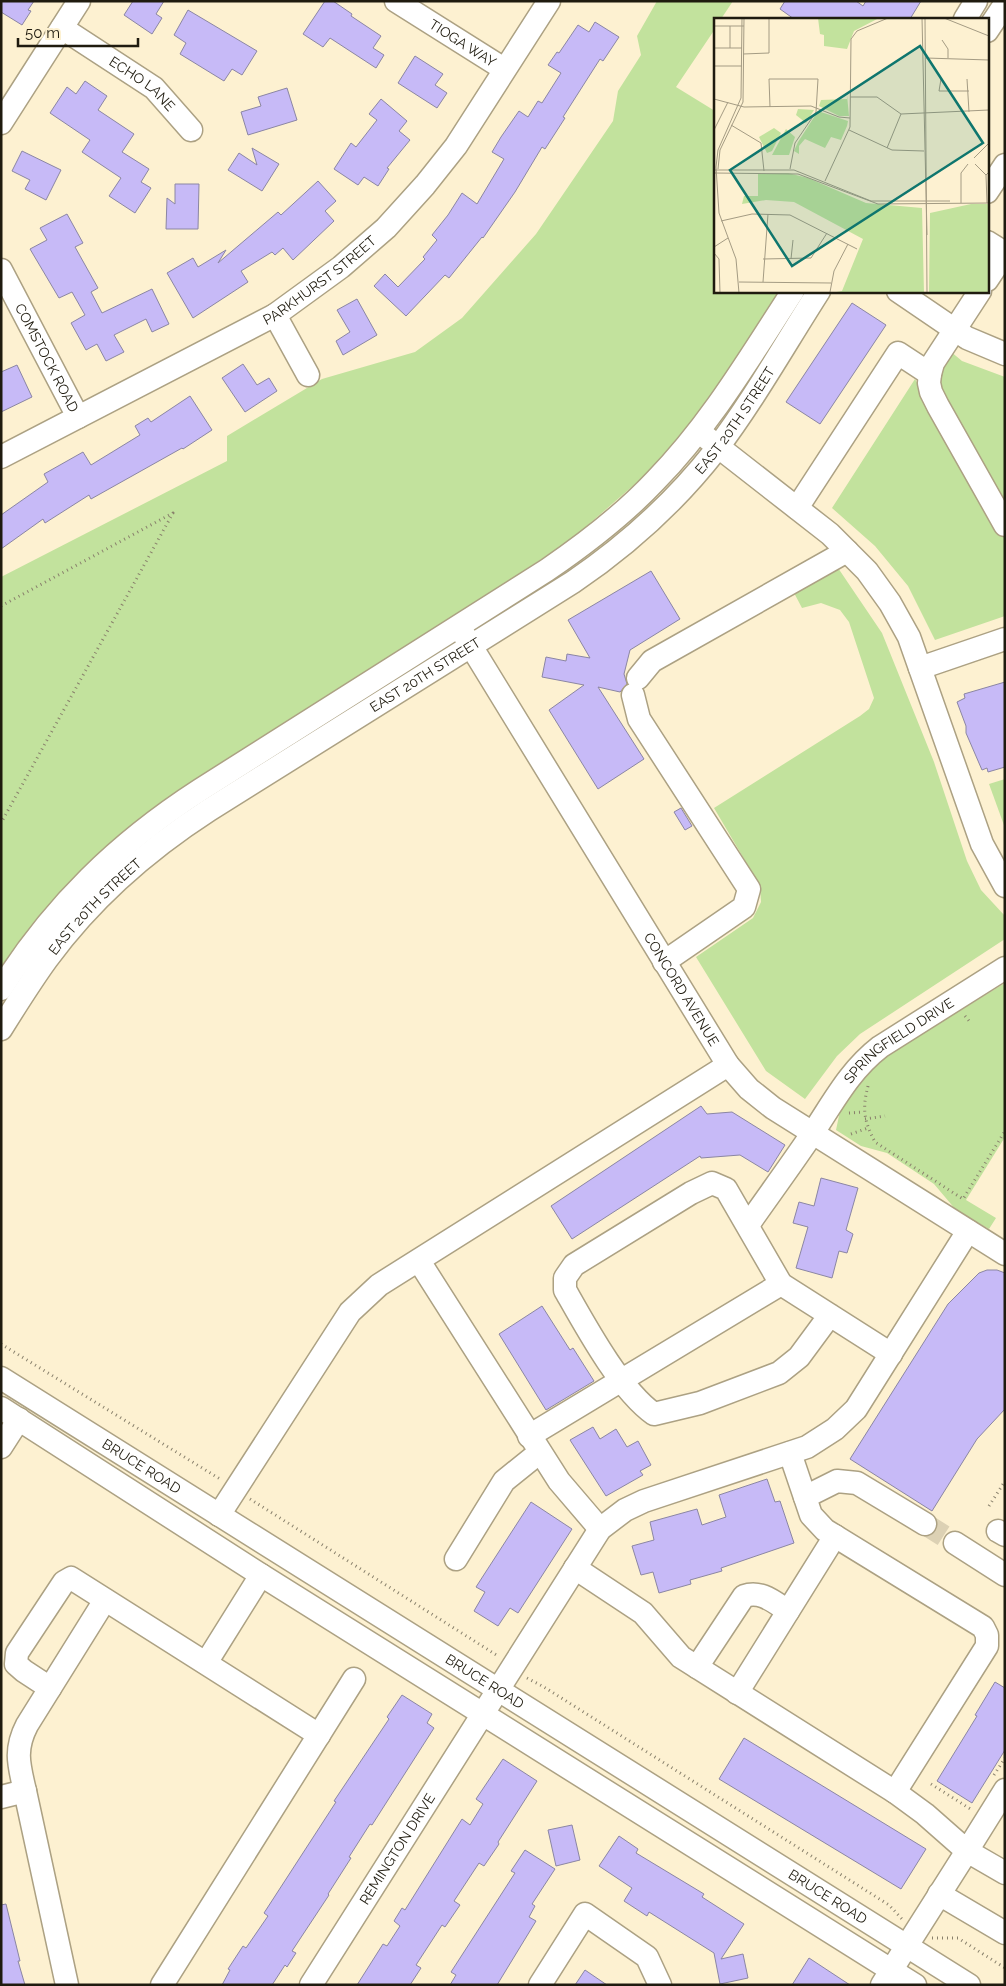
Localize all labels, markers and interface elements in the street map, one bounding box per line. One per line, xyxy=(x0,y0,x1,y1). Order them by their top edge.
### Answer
scale bar xyxy=(18,15,138,47)
street label: TIOGA WAY xyxy=(426,16,499,70)
inset map xyxy=(714,18,988,292)
text: 50 m xyxy=(25,24,60,42)
street label: ECHO LANE xyxy=(106,53,178,114)
street label: PARKHURST STREET xyxy=(260,232,380,328)
street label: COMSTOCK ROAD xyxy=(12,301,82,415)
street label: EAST 20TH STREET xyxy=(692,363,778,477)
street label: EAST 20TH STREET xyxy=(367,634,484,715)
street label: EAST 20TH STREET xyxy=(45,855,145,958)
street label: CONCORD AVENUE xyxy=(641,930,722,1049)
street label: SPRINGFIELD DRIVE xyxy=(841,995,957,1086)
street label: BRUCE ROAD xyxy=(99,1436,184,1497)
street label: BRUCE ROAD xyxy=(443,1651,527,1712)
street label: REMINGTON DRIVE xyxy=(356,1791,438,1907)
street label: BRUCE ROAD xyxy=(786,1866,870,1927)

